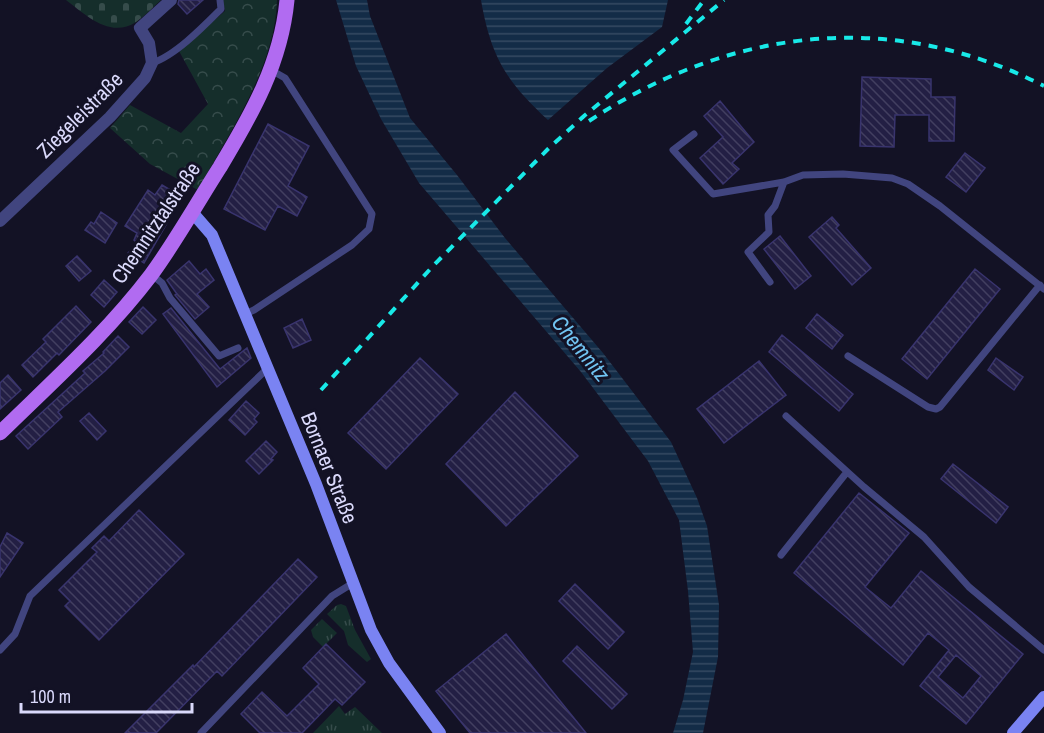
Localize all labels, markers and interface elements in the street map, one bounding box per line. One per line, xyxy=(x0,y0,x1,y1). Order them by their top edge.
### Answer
street label: Ziegeleistraße xyxy=(30,65,129,164)
street label: Chemnitztalstraße xyxy=(104,156,207,289)
water label: Chemnitz xyxy=(545,309,618,388)
street label: Bornaer Straße xyxy=(294,408,365,528)
scale bar xyxy=(21,676,192,714)
text: 100 m xyxy=(30,684,71,709)

